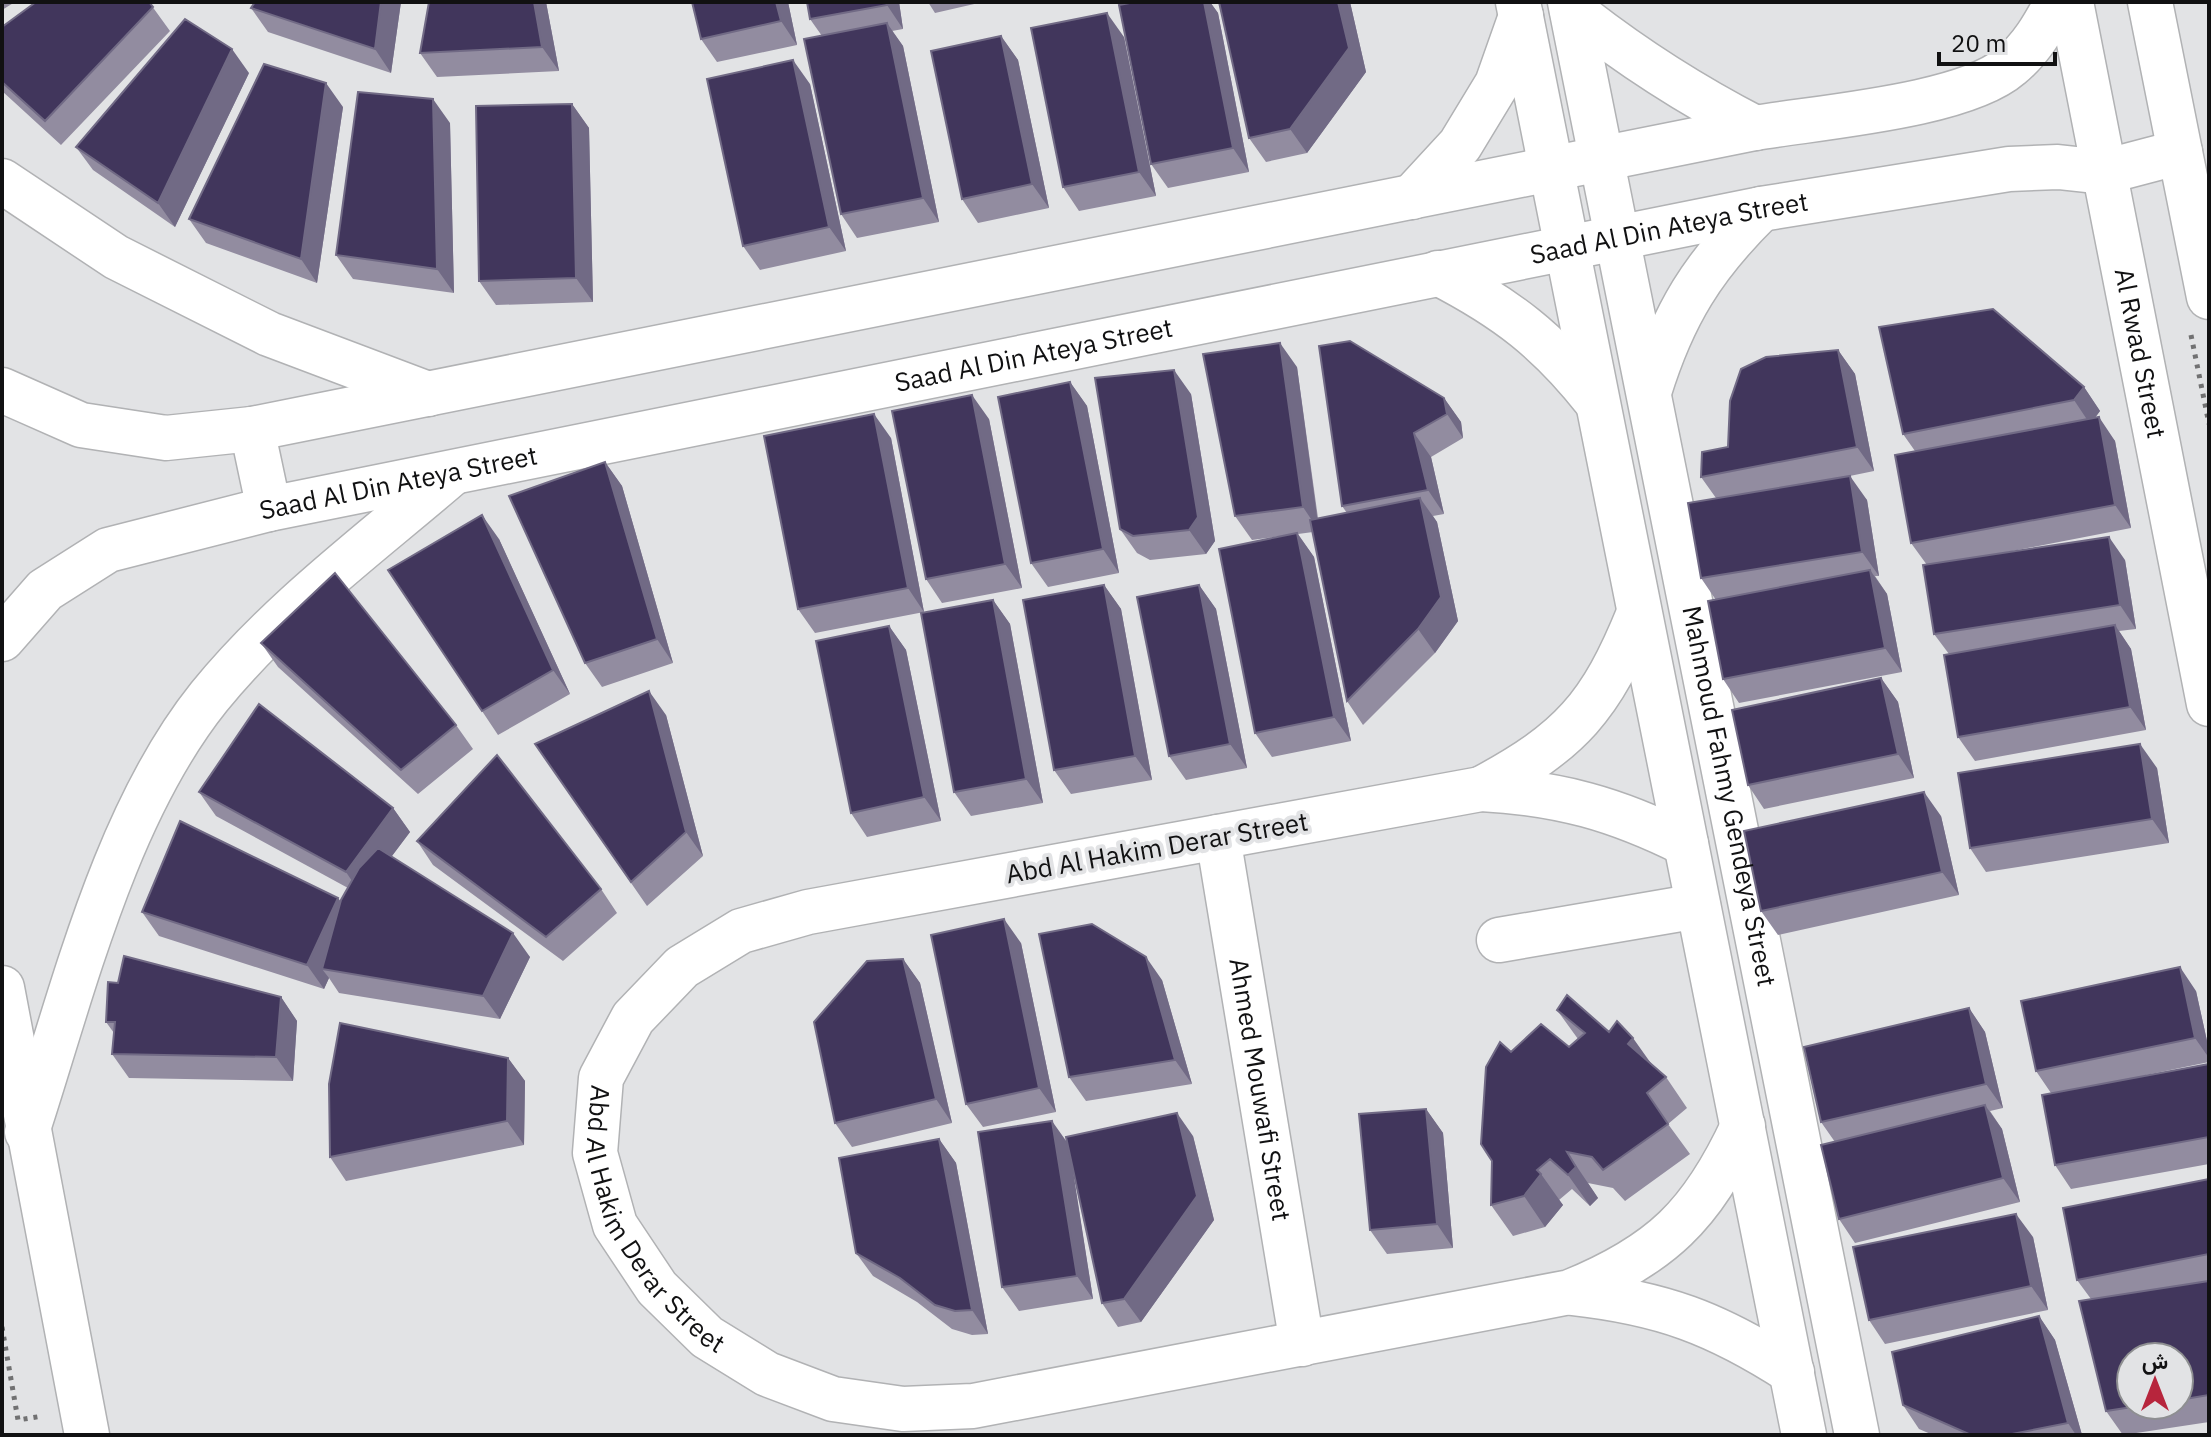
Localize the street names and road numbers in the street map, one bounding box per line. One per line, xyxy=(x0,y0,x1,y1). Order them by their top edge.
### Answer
street label: Saad Al Din Ateya Street xyxy=(1527,184,1810,271)
street label: Al Rwad Street xyxy=(2108,265,2174,441)
street label: Saad Al Din Ateya Street xyxy=(892,310,1175,399)
street label: Saad Al Din Ateya Street xyxy=(256,437,540,527)
street label: Mahmoud Fahmy Gendeya Street xyxy=(1675,603,1785,989)
street label: Abd Al Hakim Derar Street xyxy=(1003,804,1311,890)
street label: Ahmed Mouwafi Street xyxy=(1222,955,1299,1223)
street label: Abd Al Hakim Derar Street xyxy=(579,1084,732,1360)

